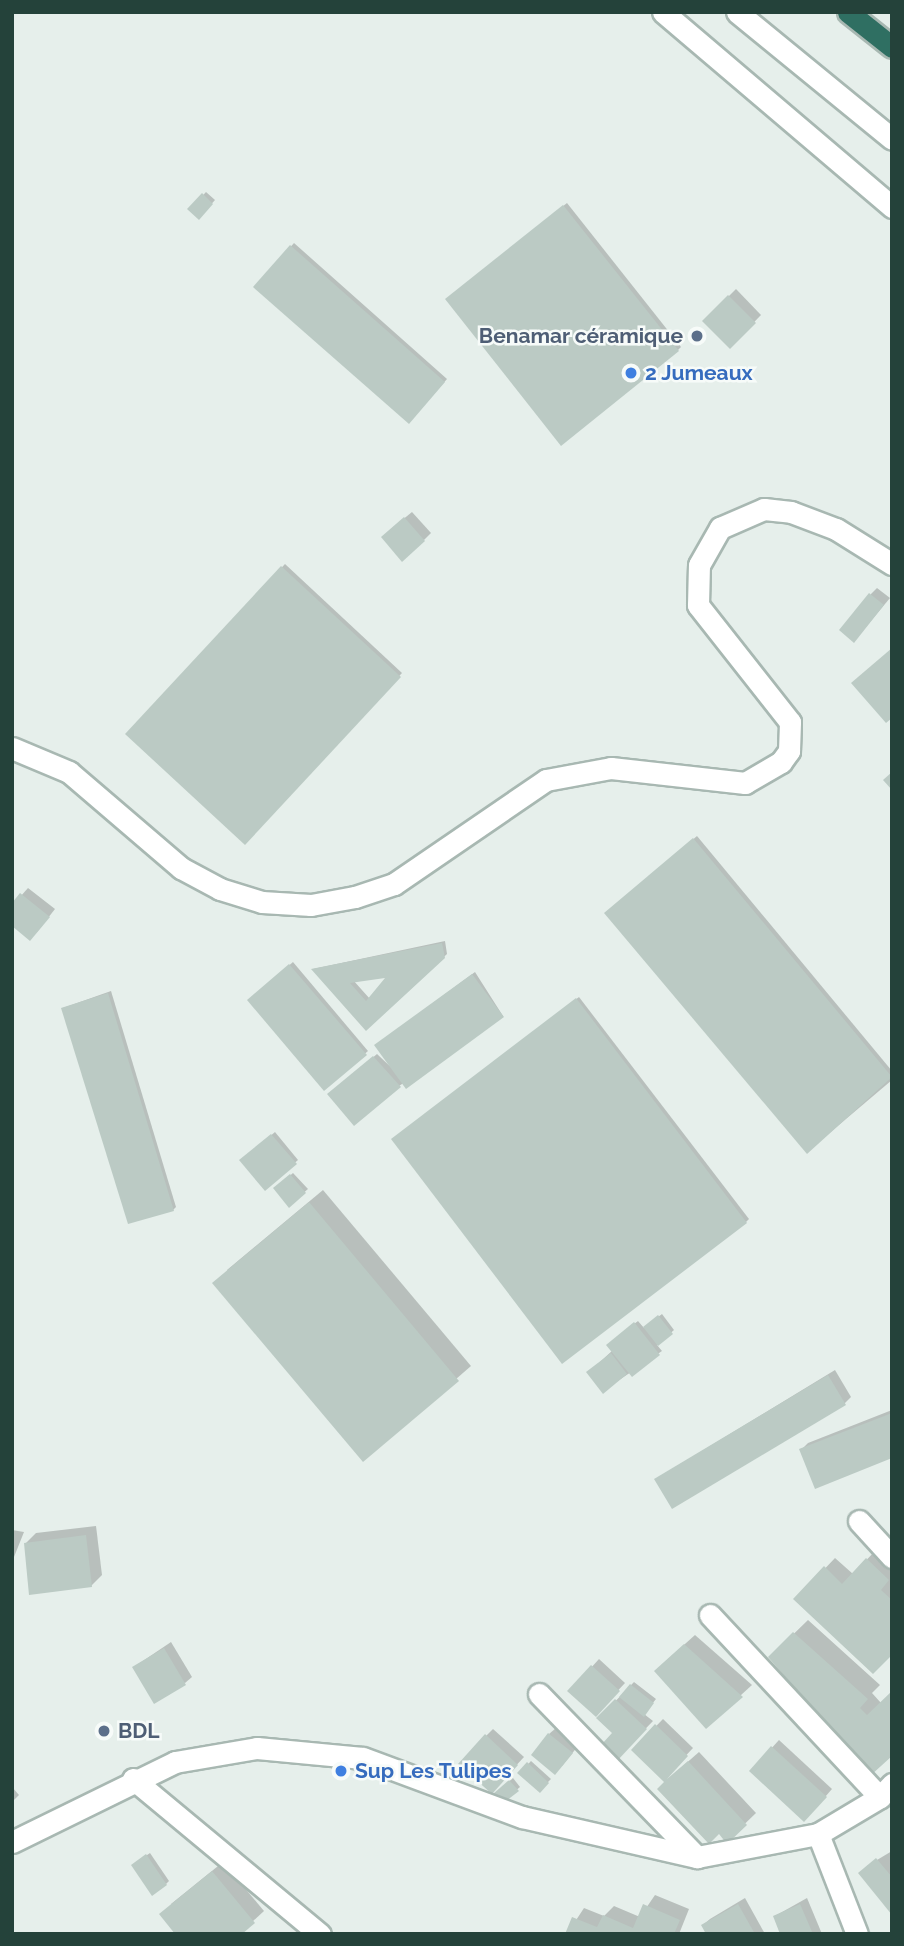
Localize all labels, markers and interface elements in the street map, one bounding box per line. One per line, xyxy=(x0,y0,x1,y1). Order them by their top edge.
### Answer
place label: Benamar céramique xyxy=(478,323,683,349)
marker: Benamar céramique xyxy=(689,328,705,344)
place label: 2 Jumeaux xyxy=(645,360,753,386)
marker: 2 Jumeaux xyxy=(623,365,639,381)
place label: BDL xyxy=(118,1718,160,1744)
marker: BDL xyxy=(96,1723,112,1739)
place label: Sup Les Tulipes xyxy=(355,1758,512,1784)
marker: Sup Les Tulipes xyxy=(333,1763,349,1779)

